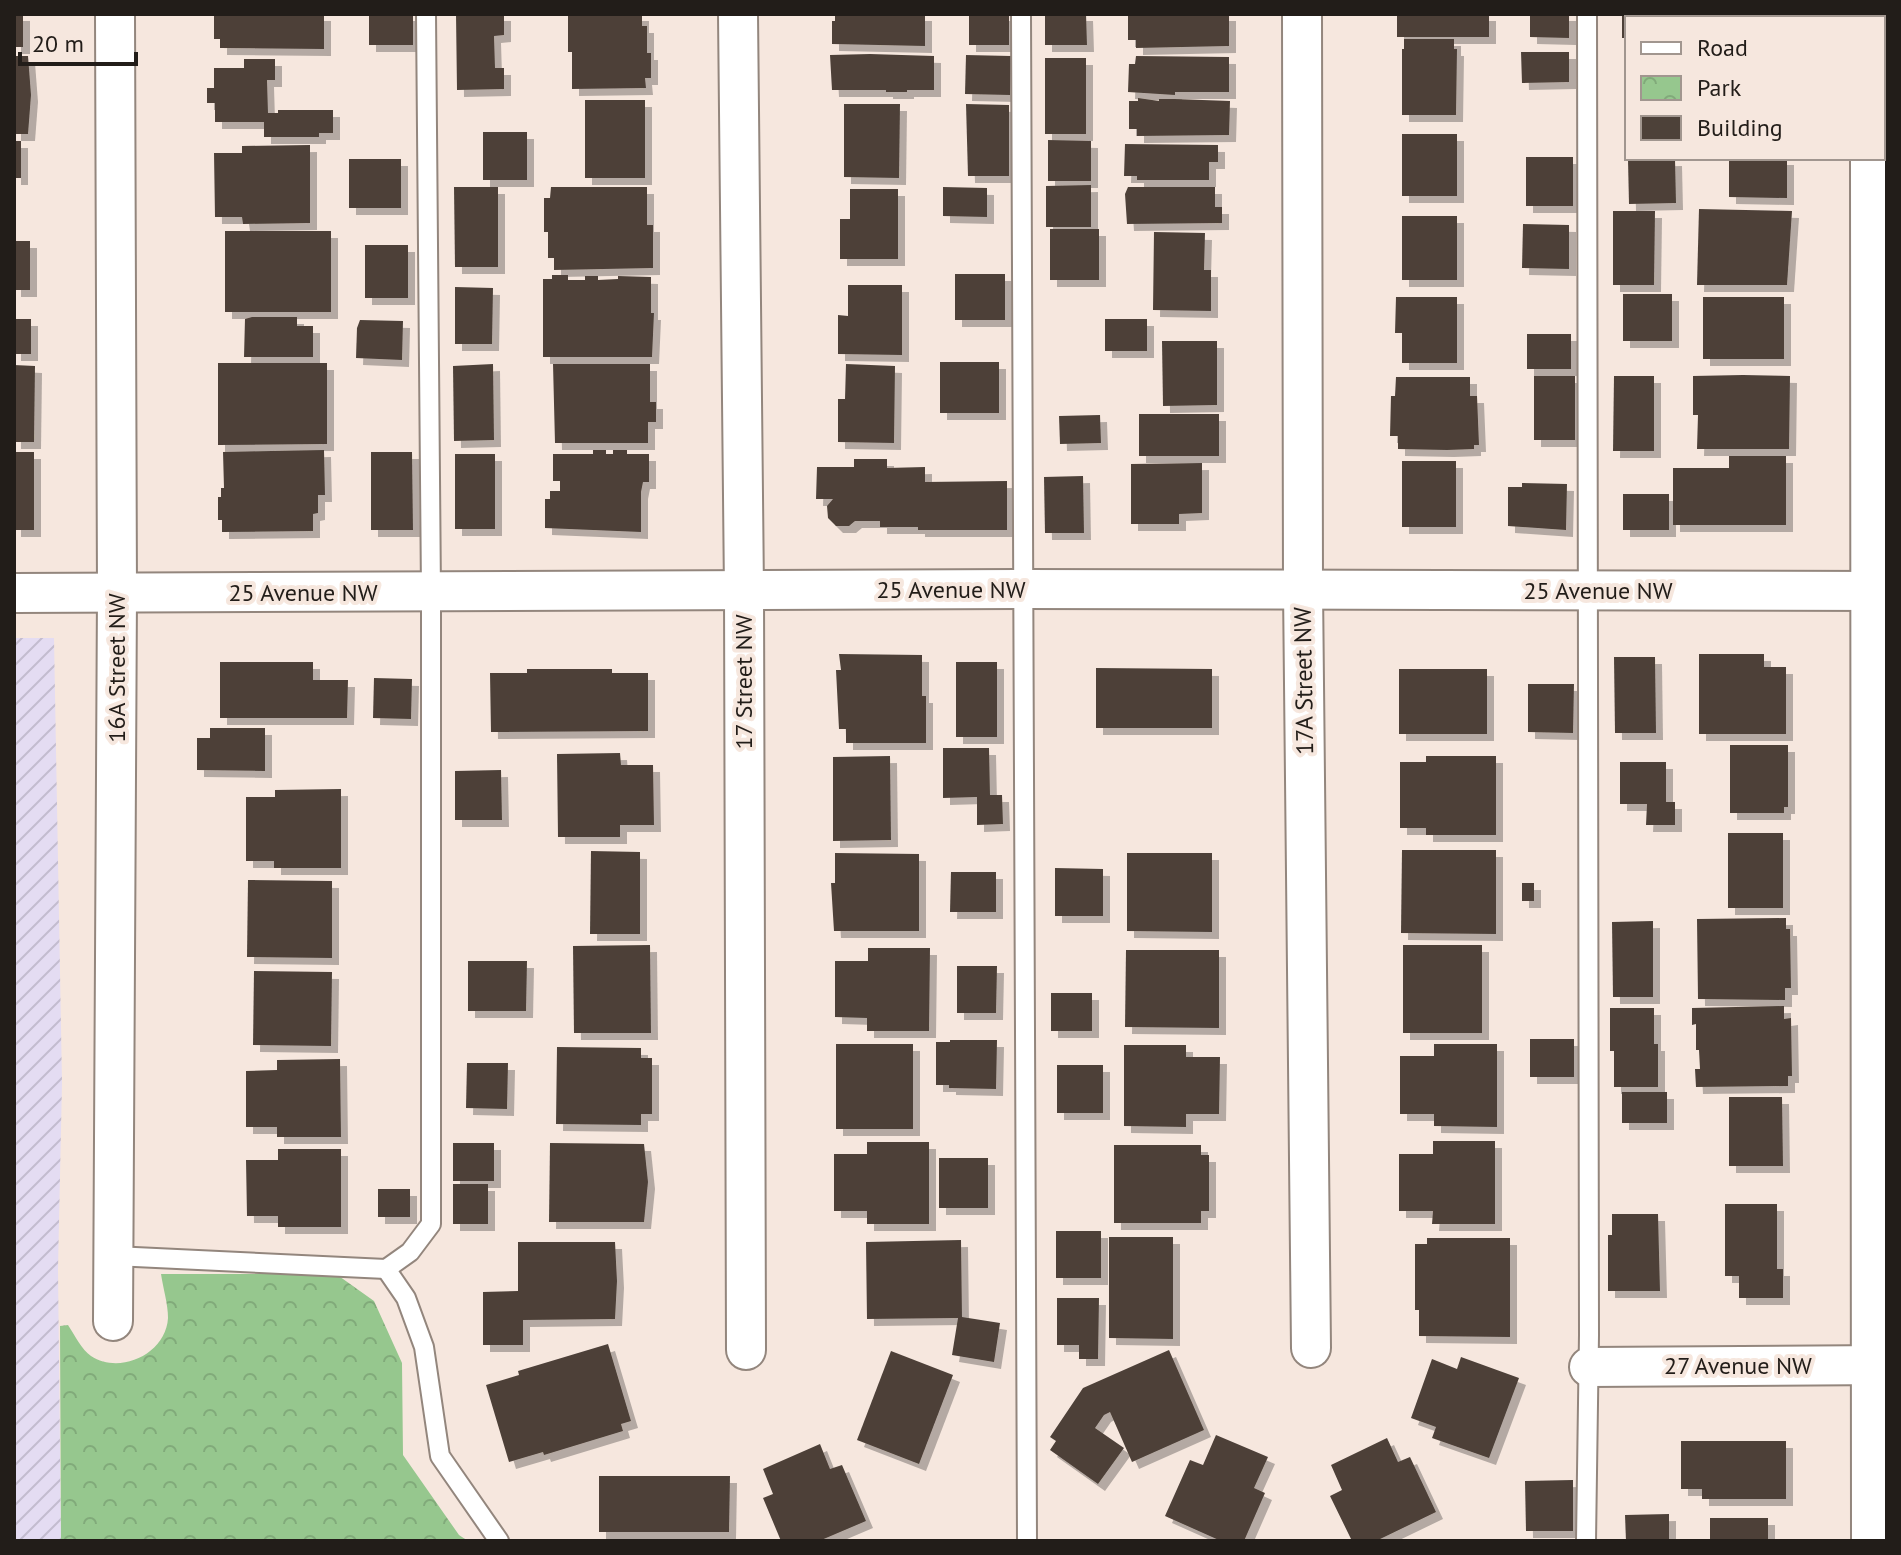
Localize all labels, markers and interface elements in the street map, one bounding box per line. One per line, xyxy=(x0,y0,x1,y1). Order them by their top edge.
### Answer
scale bar xyxy=(20,16,136,66)
legend xyxy=(1625,16,1885,160)
text: 20 m xyxy=(32,28,84,59)
text: Road xyxy=(1697,32,1748,63)
text: Park xyxy=(1697,72,1742,103)
text: Building xyxy=(1697,112,1783,143)
street label: 25 Avenue NW xyxy=(876,574,1026,605)
street label: 25 Avenue NW xyxy=(1523,575,1673,606)
street label: 25 Avenue NW xyxy=(228,577,378,608)
street label: 16A Street NW xyxy=(101,593,132,743)
street label: 17A Street NW xyxy=(1287,607,1320,755)
street label: 17 Street NW xyxy=(728,614,759,750)
street label: 27 Avenue NW xyxy=(1664,1350,1812,1381)

